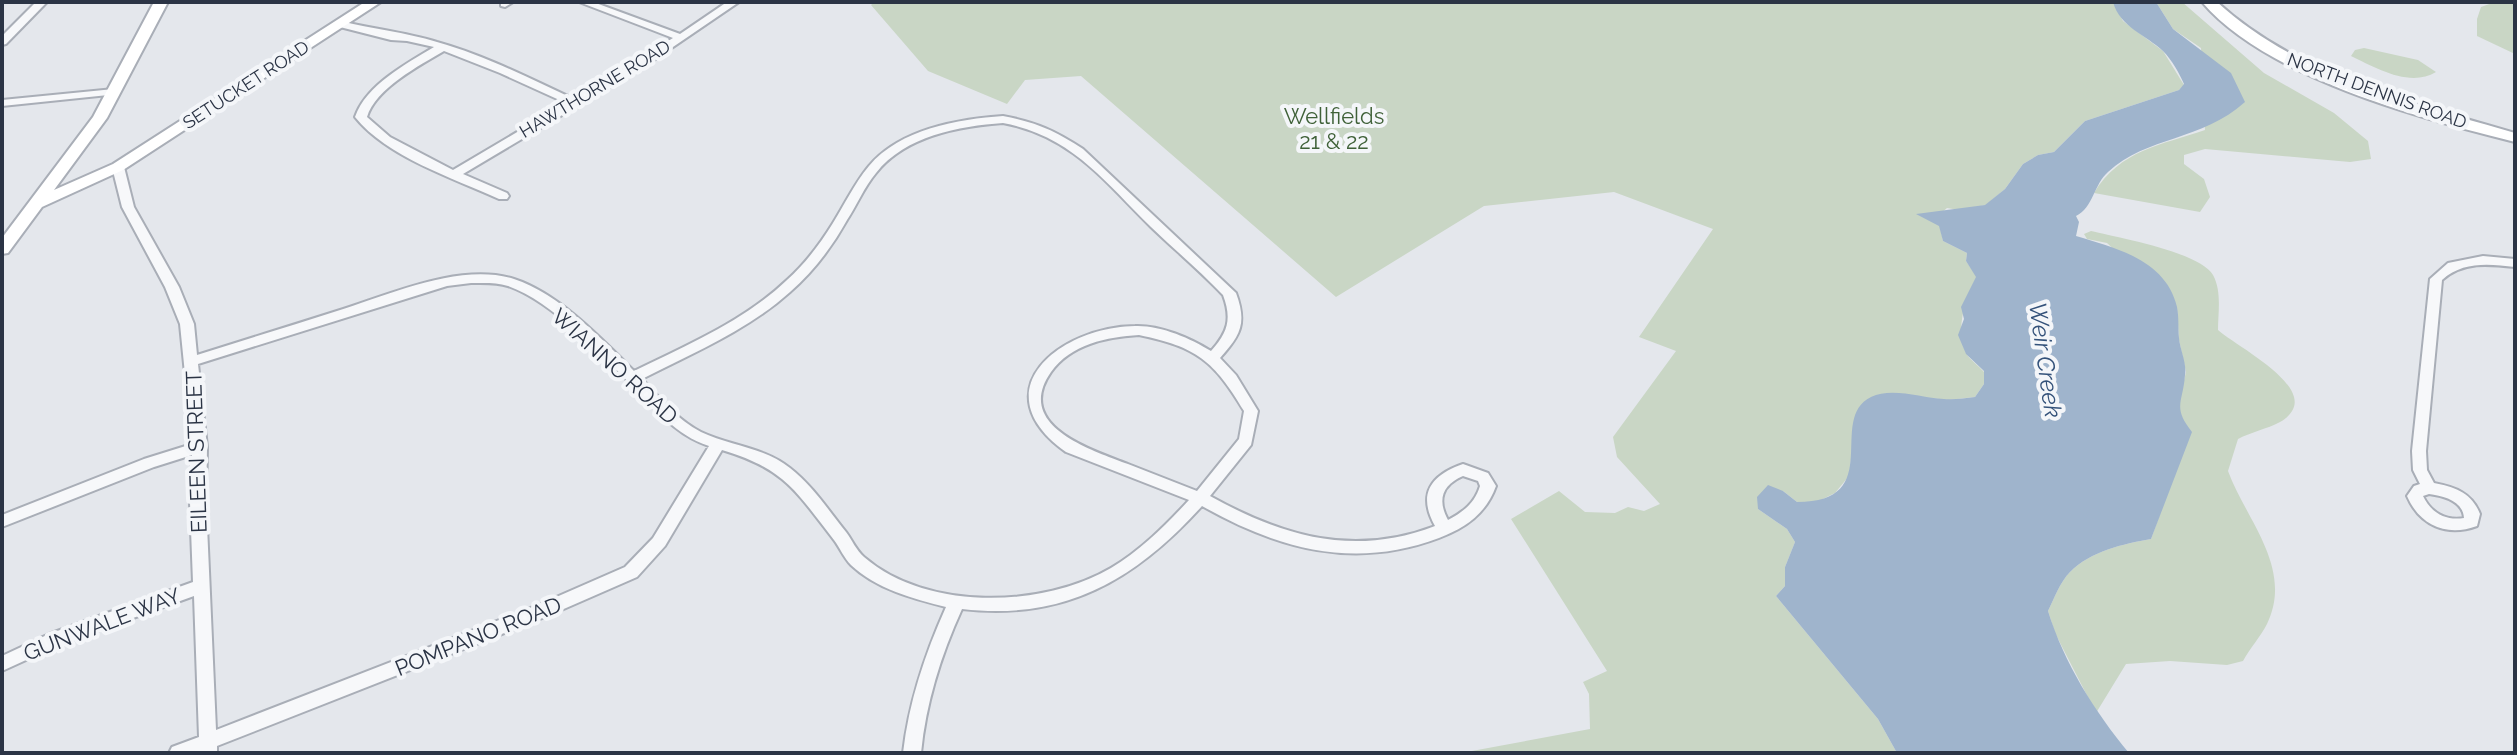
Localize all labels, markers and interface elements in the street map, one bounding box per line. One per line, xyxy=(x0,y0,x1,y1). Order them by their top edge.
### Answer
street label: HAWTHORNE ROAD xyxy=(516,35,674,142)
street label: SETUCKET ROAD xyxy=(179,36,313,133)
street label: NORTH DENNIS ROAD xyxy=(2285,48,2470,133)
park label: Wellfields 21 & 22 xyxy=(1284,103,1384,154)
water label: Weir Creek xyxy=(2023,300,2068,420)
street label: WIANNO ROAD xyxy=(547,303,683,429)
street label: EILEEN STREET xyxy=(180,370,212,534)
street label: GUNWALE WAY xyxy=(20,582,184,666)
street label: POMPANO ROAD xyxy=(391,591,565,681)

